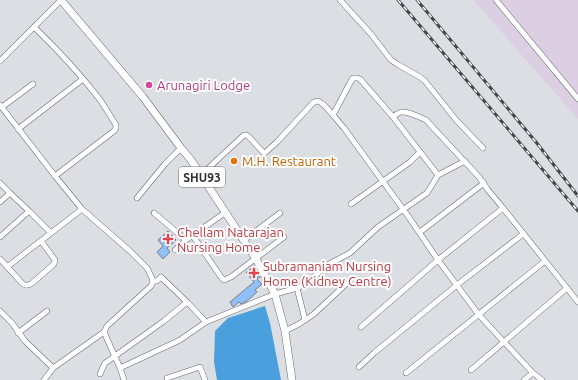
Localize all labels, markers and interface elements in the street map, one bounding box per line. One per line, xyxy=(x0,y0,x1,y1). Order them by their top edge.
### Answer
place label: Arunagiri Lodge xyxy=(157,78,250,92)
marker: Arunagiri Lodge xyxy=(144,80,154,90)
place label: M.H. Restaurant xyxy=(242,154,336,168)
marker: M.H. Restaurant xyxy=(229,156,239,166)
road number: SHU93 xyxy=(179,167,225,187)
place label: Chellam Natarajan Nursing Home xyxy=(177,225,284,254)
marker: Chellam Natarajan Nursing Home xyxy=(162,233,174,245)
place label: Subramaniam Nursing Home (Kidney Centre) xyxy=(263,259,392,289)
marker: Subramaniam Nursing Home (Kidney Centre) xyxy=(248,267,260,279)

